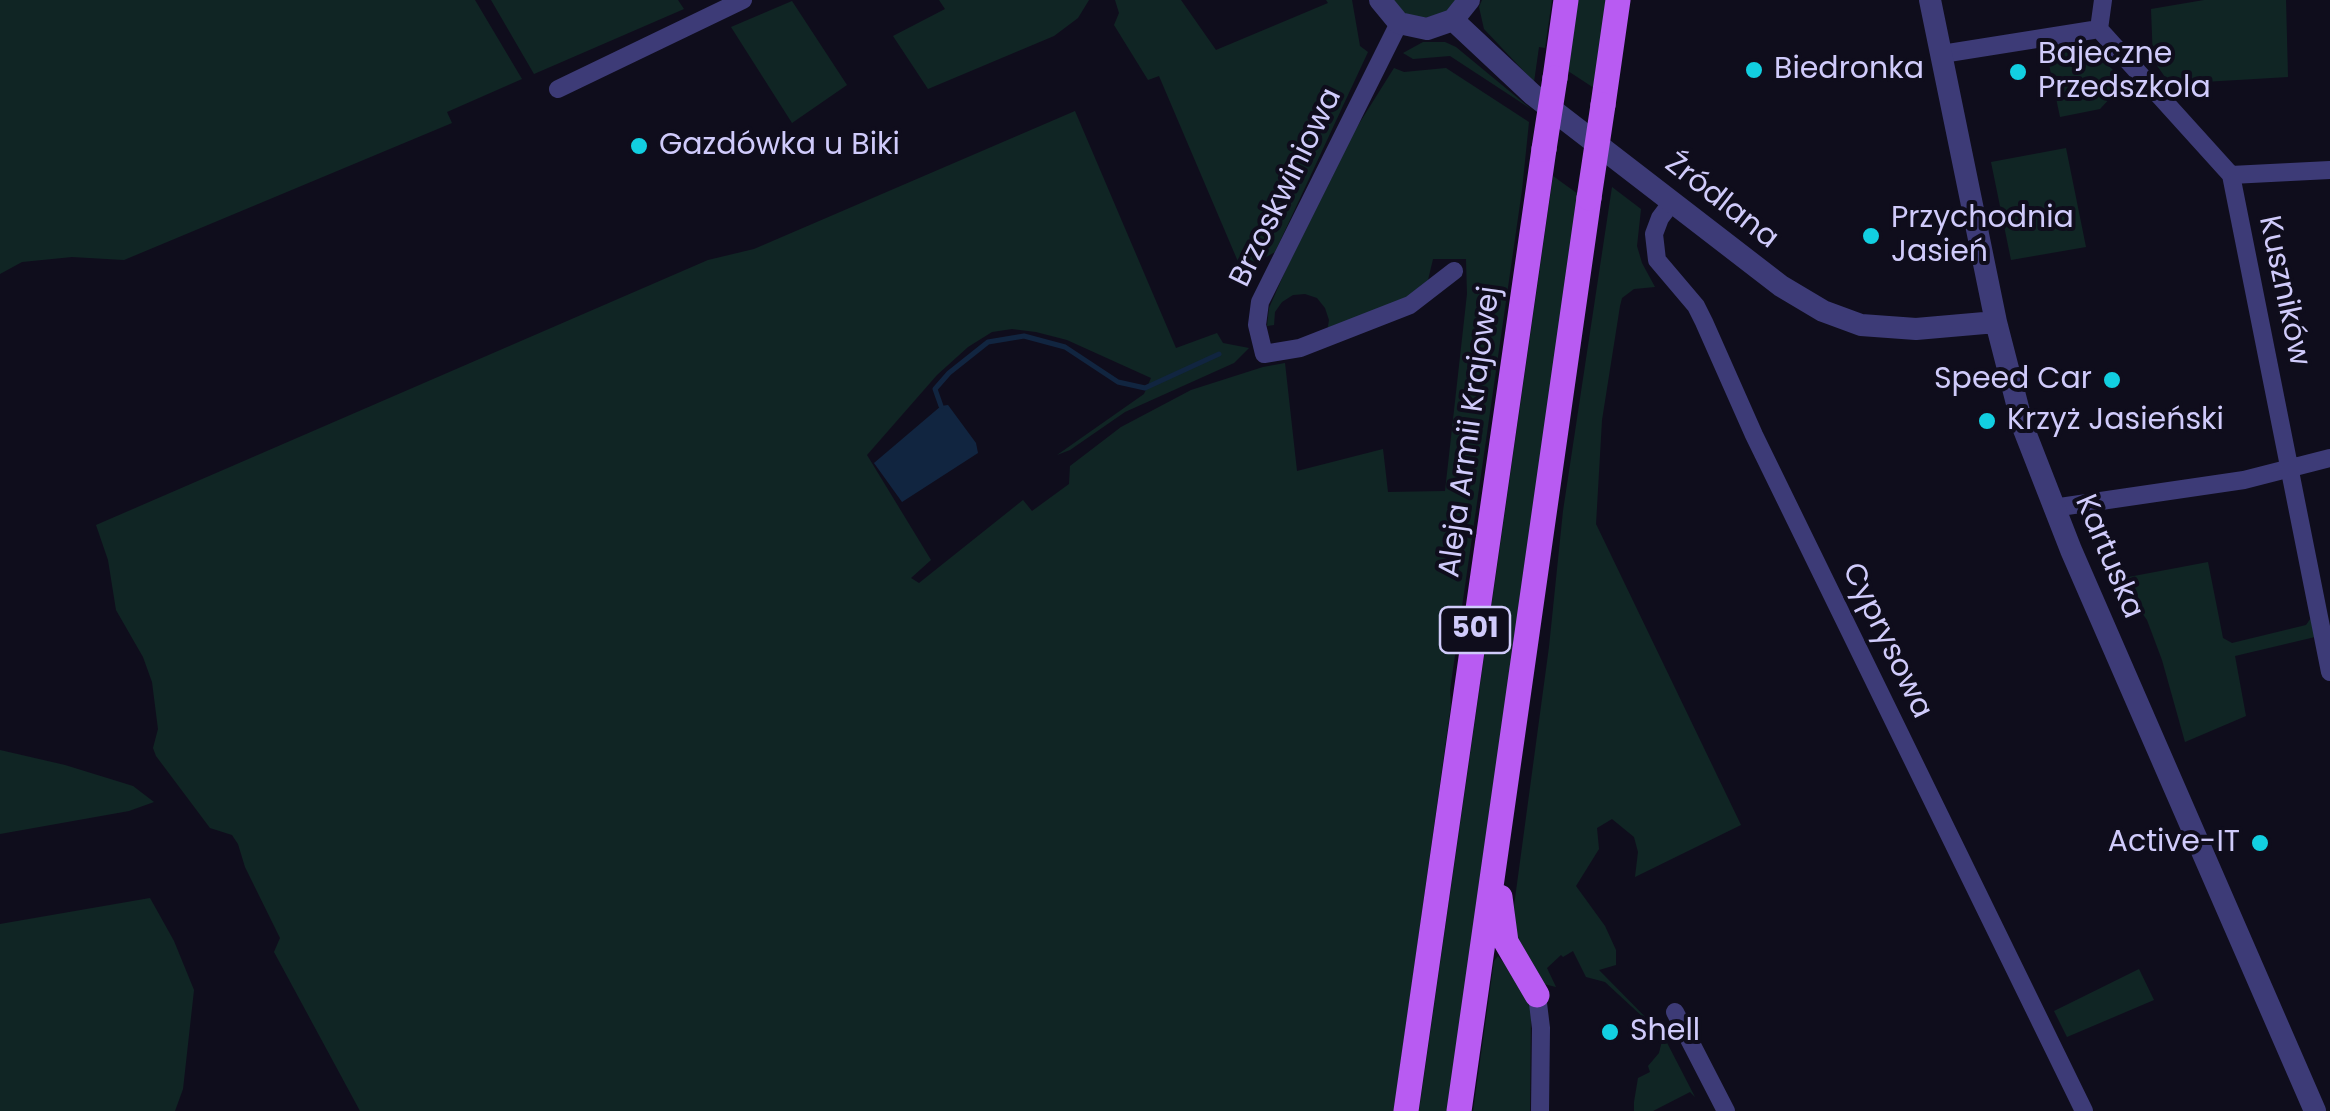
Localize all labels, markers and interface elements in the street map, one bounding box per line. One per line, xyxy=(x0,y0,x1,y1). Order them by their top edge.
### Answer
place label: Bajeczne Przedszkola xyxy=(2038,37,2211,108)
place label: Biedronka xyxy=(1774,52,1924,88)
marker: Biedronka xyxy=(1743,59,1765,81)
marker: Bajeczne Przedszkola xyxy=(2007,61,2029,83)
street label: Brzoskwiniowa xyxy=(1223,83,1351,293)
place label: Gazdówka u Biki xyxy=(659,128,900,164)
marker: Gazdówka u Biki xyxy=(628,135,650,157)
street label: Źródlana xyxy=(1657,147,1785,257)
place label: Przychodnia Jasień xyxy=(1891,201,2074,272)
street label: Kuszników xyxy=(2250,213,2316,369)
marker: Przychodnia Jasień xyxy=(1860,225,1882,247)
street label: Aleja Armii Krajowej xyxy=(1433,284,1509,580)
place label: Speed Car xyxy=(1934,362,2092,398)
marker: Speed Car xyxy=(2101,369,2123,391)
place label: Krzyż Jasieński xyxy=(2007,403,2224,439)
marker: Krzyż Jasieński xyxy=(1976,410,1998,432)
street label: Kartuska xyxy=(2066,490,2150,624)
street label: Cyprysowa xyxy=(1833,558,1939,724)
road number: 501 xyxy=(1440,607,1510,653)
place label: Active-IT xyxy=(2108,825,2240,861)
marker: Active-IT xyxy=(2249,832,2271,854)
place label: Shell xyxy=(1630,1014,1700,1050)
marker: Shell xyxy=(1599,1021,1621,1043)

